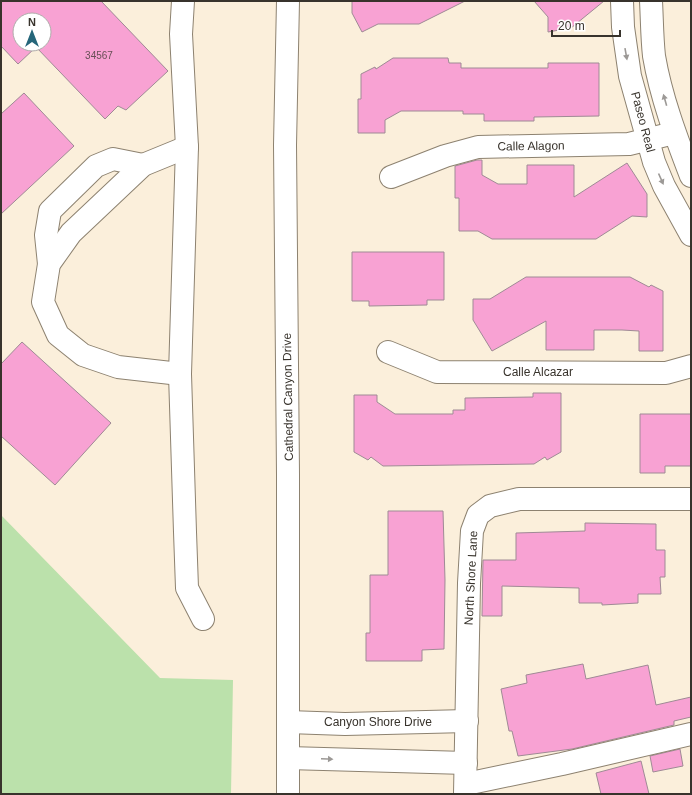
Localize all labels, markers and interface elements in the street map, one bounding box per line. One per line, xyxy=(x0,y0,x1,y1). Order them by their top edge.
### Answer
north arrow xyxy=(12,12,52,52)
scale bar xyxy=(552,12,620,38)
text: N xyxy=(28,16,36,28)
text: 20 m xyxy=(558,19,585,33)
one-way arrow xyxy=(623,48,629,60)
house number: 34567 xyxy=(85,50,113,61)
street label: Paseo Real xyxy=(628,90,658,154)
one-way arrow xyxy=(662,93,668,105)
street label: Calle Alagon xyxy=(497,138,565,154)
one-way arrow xyxy=(658,173,664,184)
street label: Cathedral Canyon Drive xyxy=(280,333,296,461)
street label: Calle Alcazar xyxy=(503,365,573,379)
street label: North Shore Lane xyxy=(462,530,480,626)
street label: Canyon Shore Drive xyxy=(324,715,432,729)
one-way arrow xyxy=(321,756,334,762)

